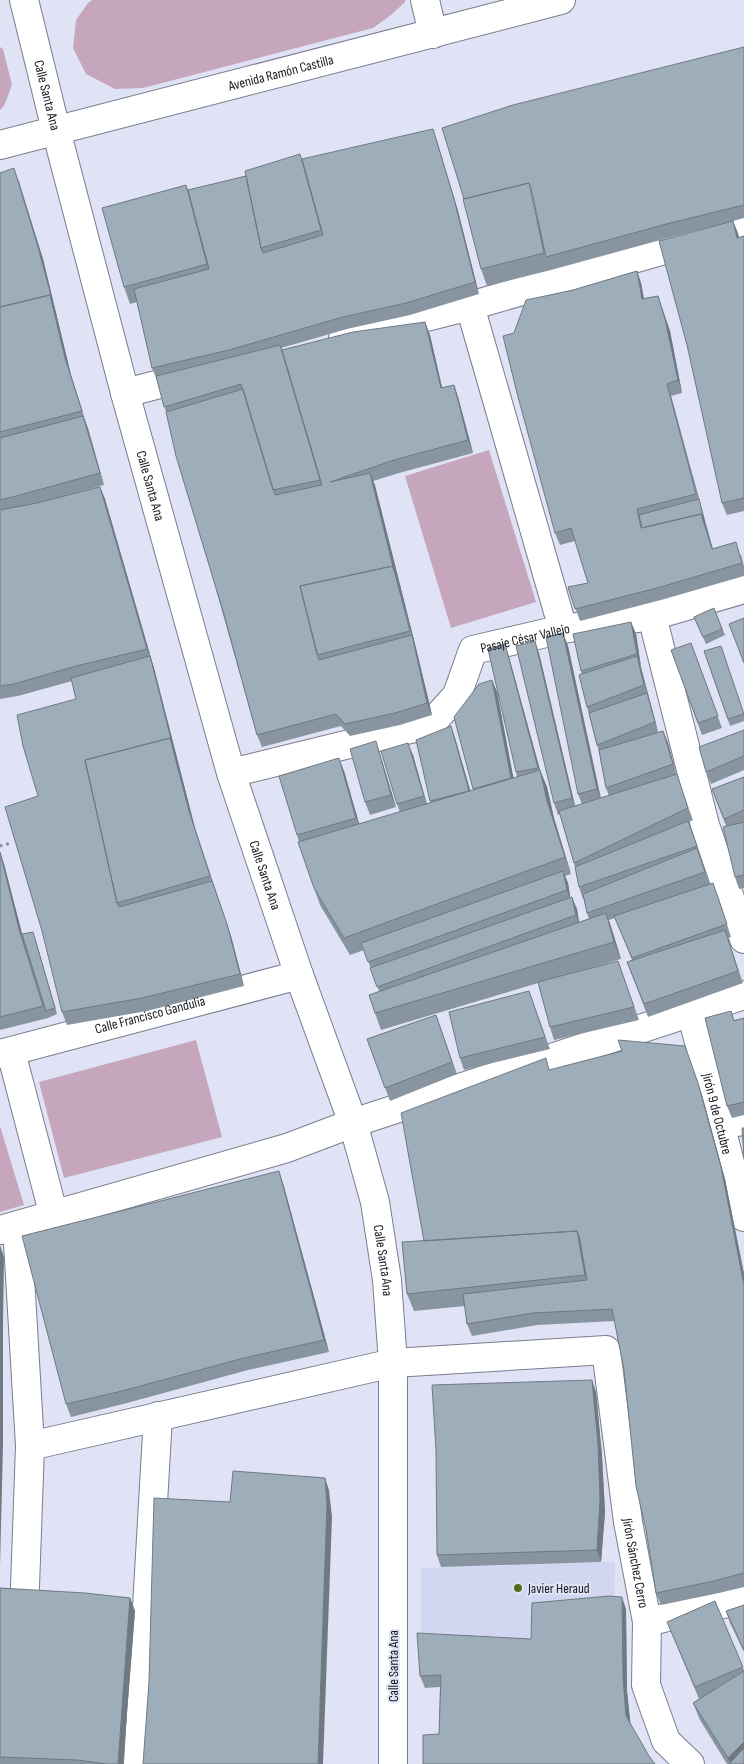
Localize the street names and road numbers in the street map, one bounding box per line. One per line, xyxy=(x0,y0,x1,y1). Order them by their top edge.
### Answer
street label: Avenida Ramón Castilla xyxy=(225,51,335,94)
street label: Calle Santa Ana xyxy=(31,58,64,132)
street label: Calle Santa Ana xyxy=(133,449,169,523)
street label: Pasaje César Vallejo xyxy=(479,620,571,657)
street label: Calle Santa Ana xyxy=(246,838,285,912)
street label: Calle Francisco Gandulia xyxy=(93,992,207,1037)
street label: Jirón 9 de Octubre xyxy=(699,1070,736,1156)
street label: Calle Santa Ana xyxy=(370,1223,397,1297)
street label: Jirón Sánchez Cerro xyxy=(619,1516,653,1610)
street label: Calle Santa Ana xyxy=(385,1630,402,1702)

